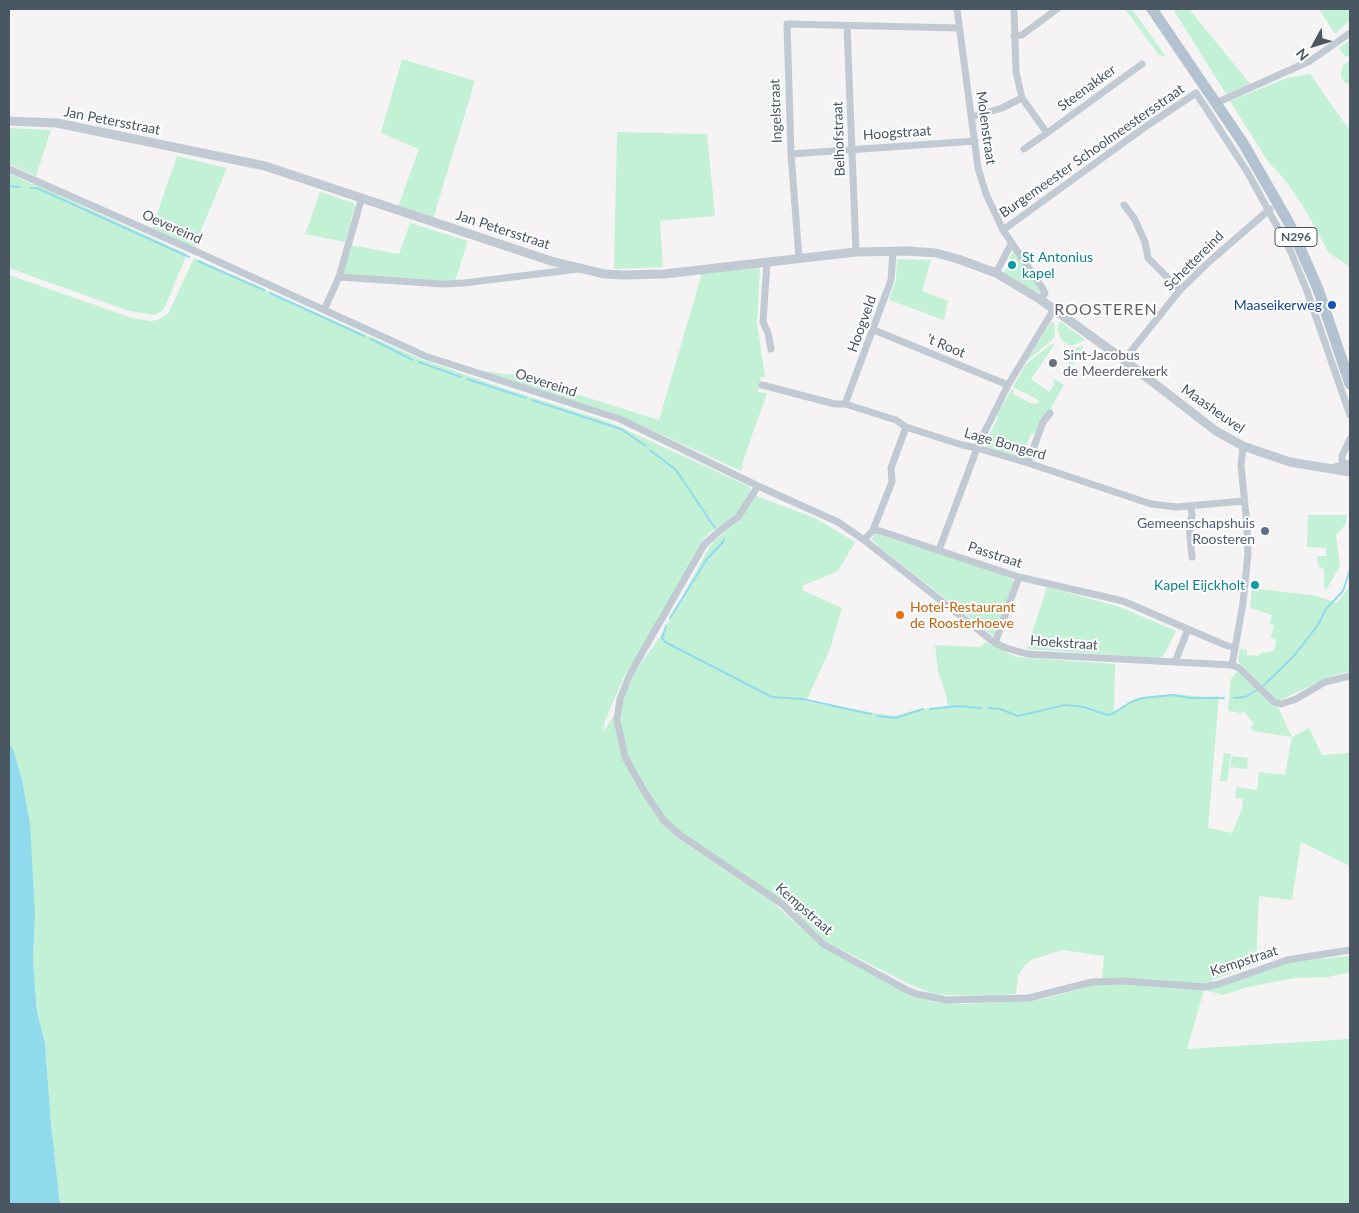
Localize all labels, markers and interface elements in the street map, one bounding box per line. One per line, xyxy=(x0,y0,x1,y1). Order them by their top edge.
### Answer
north arrow xyxy=(1289,20,1339,70)
text: N xyxy=(1292,45,1312,64)
street label: Steenakker xyxy=(1055,61,1119,115)
street label: Ingelstraat xyxy=(766,79,786,143)
street label: Burgemeester Schoolmeestersstraat xyxy=(996,81,1188,221)
street label: Molenstraat xyxy=(973,90,999,166)
street label: Belhofstraat xyxy=(829,101,849,177)
street label: Jan Petersstraat xyxy=(62,103,162,139)
street label: Hoogstraat xyxy=(862,122,932,144)
street label: Oevereind xyxy=(139,206,205,248)
street label: Jan Petersstraat xyxy=(454,207,552,253)
street label: Schettereind xyxy=(1161,228,1227,294)
road number: N296 xyxy=(1275,228,1317,246)
place label: St Antonius kapel xyxy=(1022,249,1093,282)
marker: St Antonius kapel xyxy=(1006,259,1018,271)
street label: Hoogveld xyxy=(844,293,880,355)
place label: Maaseikerweg xyxy=(1234,297,1322,313)
marker: Maaseikerweg xyxy=(1326,299,1338,311)
district label: ROOSTEREN xyxy=(1053,300,1159,320)
street label: 't Root xyxy=(924,330,968,362)
place label: Sint-Jacobus de Meerderekerk xyxy=(1063,347,1168,380)
marker: Sint-Jacobus de Meerderekerk xyxy=(1047,357,1059,369)
street label: Oevereind xyxy=(513,365,579,401)
street label: Maasheuvel xyxy=(1178,381,1248,437)
street label: Lage Bongerd xyxy=(962,424,1048,464)
place label: Gemeenschapshuis Roosteren xyxy=(1137,515,1255,548)
marker: Gemeenschapshuis Roosteren xyxy=(1259,525,1271,537)
street label: Passtraat xyxy=(966,538,1024,572)
place label: Kapel Eijckholt xyxy=(1154,577,1245,593)
marker: Kapel Eijckholt xyxy=(1249,579,1261,591)
place label: Hotel-Restaurant de Roosterhoeve xyxy=(910,599,1015,632)
marker: Hotel-Restaurant de Roosterhoeve xyxy=(894,609,906,621)
street label: Hoekstraat xyxy=(1030,632,1098,654)
street label: Kempstraat xyxy=(772,880,836,938)
street label: Kempstraat xyxy=(1208,942,1280,980)

